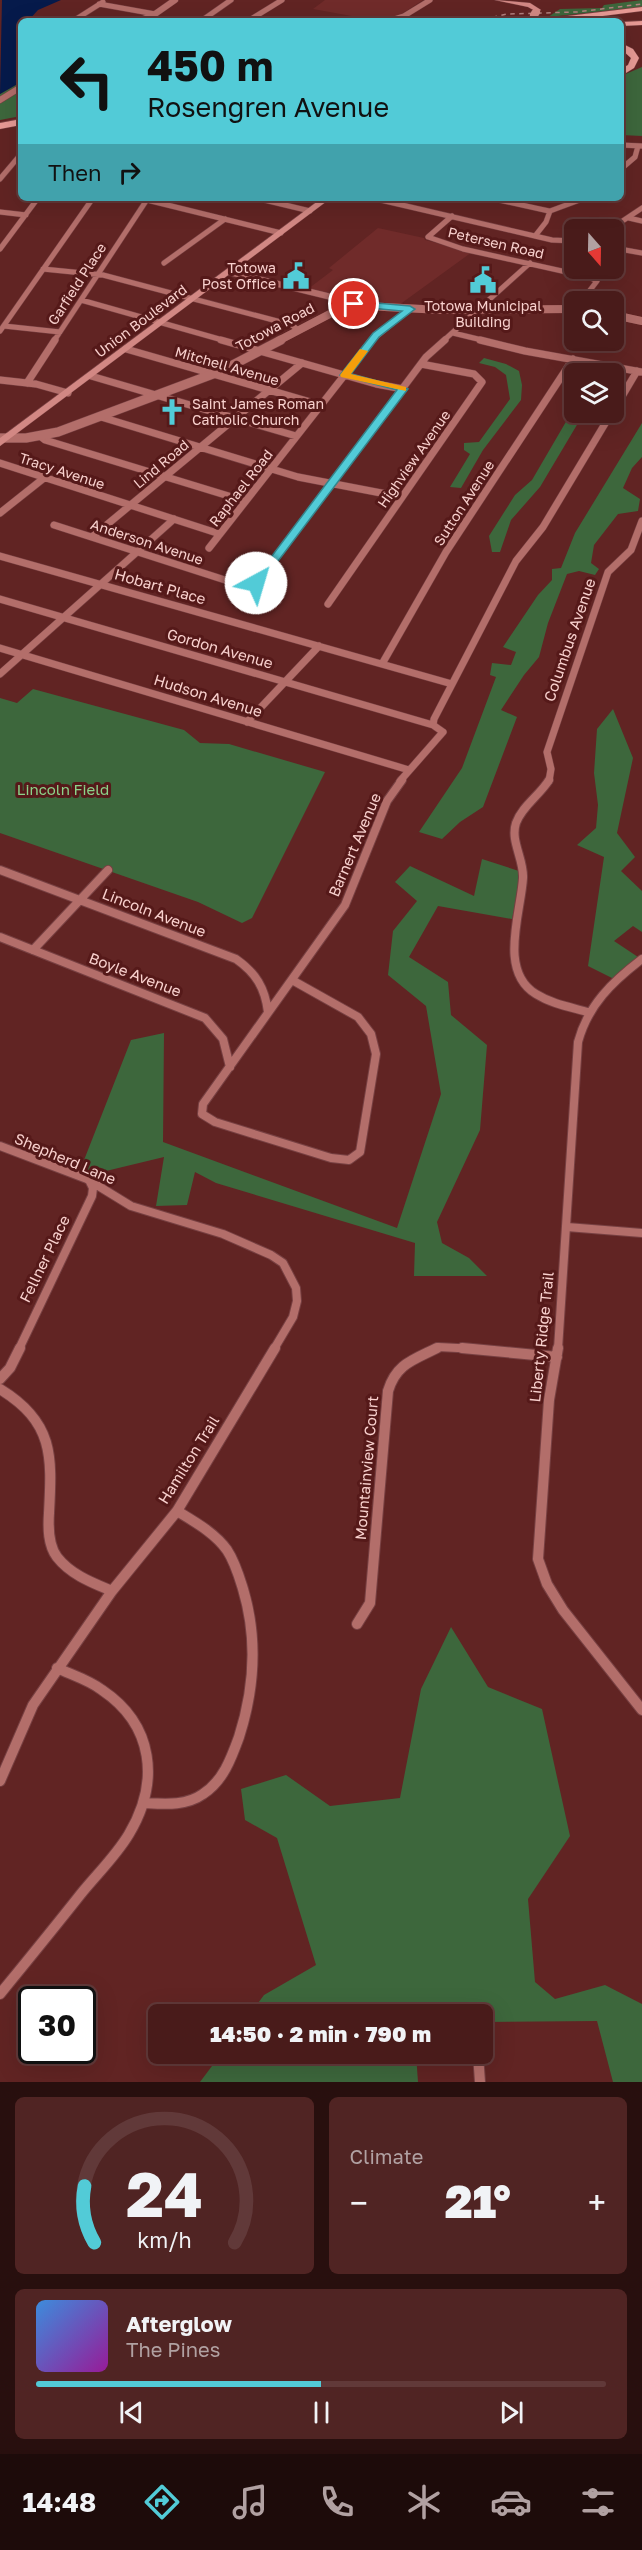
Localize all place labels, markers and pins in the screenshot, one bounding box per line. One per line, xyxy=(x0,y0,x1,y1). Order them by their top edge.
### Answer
place label: Totowa Post Office xyxy=(202,259,276,292)
public building icon: Totowa Post Office xyxy=(281,261,311,291)
public building icon: Totowa Municipal Building xyxy=(468,265,498,295)
pin xyxy=(328,278,379,329)
place label: Totowa Municipal Building xyxy=(424,297,542,330)
place label: Saint James Roman Catholic Church xyxy=(192,395,324,428)
church icon: Saint James Roman Catholic Church xyxy=(157,397,187,427)

